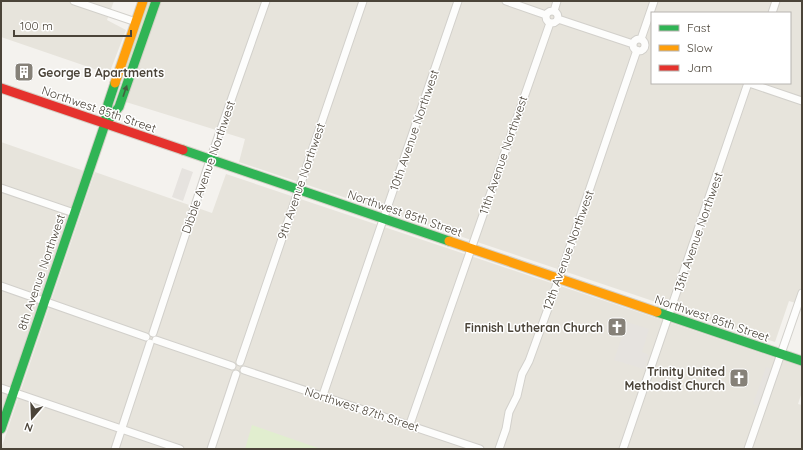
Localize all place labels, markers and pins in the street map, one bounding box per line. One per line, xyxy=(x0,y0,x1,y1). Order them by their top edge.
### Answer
building icon: George B Apartments xyxy=(13,61,35,83)
place label: George B Apartments xyxy=(38,65,164,80)
church icon: Finnish Lutheran Church xyxy=(606,316,628,338)
place label: Finnish Lutheran Church xyxy=(464,320,603,335)
place label: Trinity United Methodist Church xyxy=(624,364,725,393)
church icon: Trinity United Methodist Church xyxy=(728,367,750,389)

